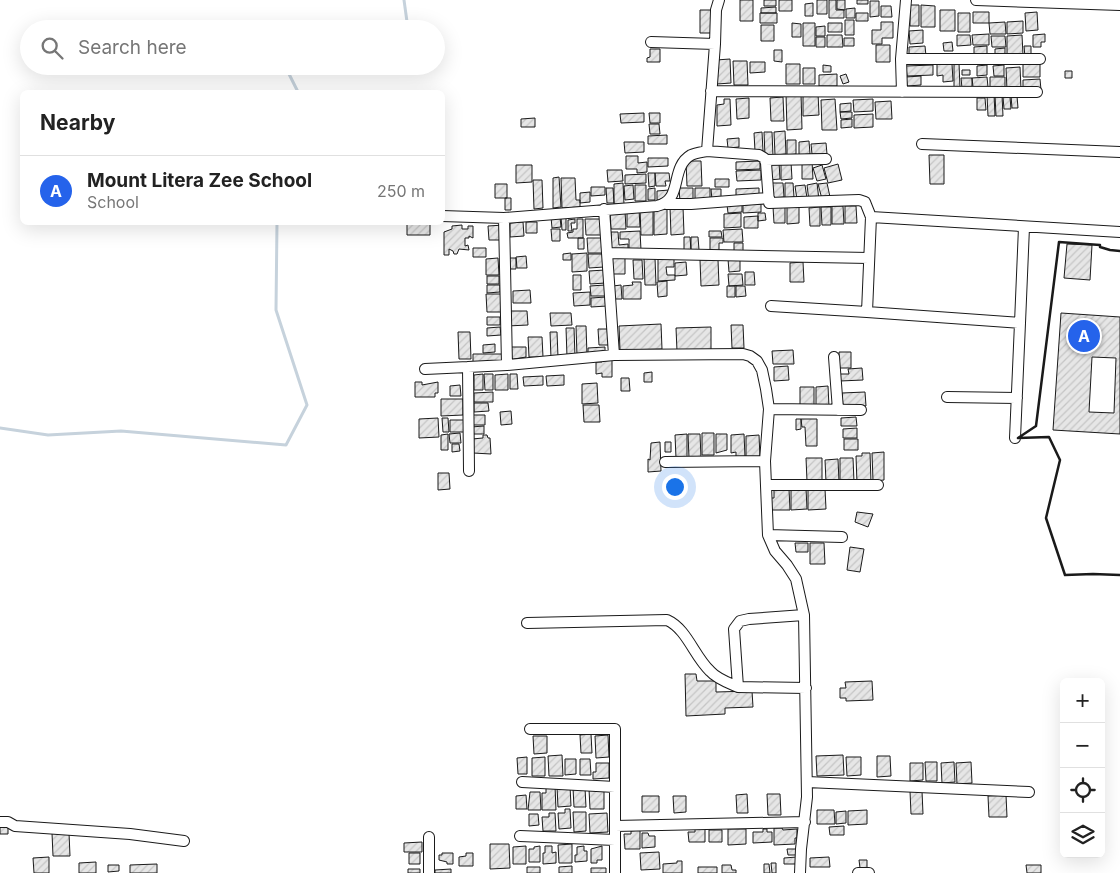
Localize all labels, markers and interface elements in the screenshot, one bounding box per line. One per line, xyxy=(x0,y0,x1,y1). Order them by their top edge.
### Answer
search box xyxy=(20,20,445,75)
icon: search xyxy=(38,34,66,62)
text: Search here xyxy=(78,36,187,59)
text: Nearby xyxy=(40,110,115,135)
text: Mount Litera Zee School xyxy=(87,169,312,192)
text: A xyxy=(50,181,62,201)
text: 250 m xyxy=(377,181,425,201)
text: School xyxy=(87,192,139,212)
pin: A xyxy=(1068,317,1100,355)
your location xyxy=(662,474,688,500)
map controls xyxy=(1060,678,1105,858)
button: + xyxy=(1060,678,1105,723)
button: − xyxy=(1060,723,1105,768)
button: locate xyxy=(1060,768,1105,813)
button: layers xyxy=(1060,813,1105,858)

